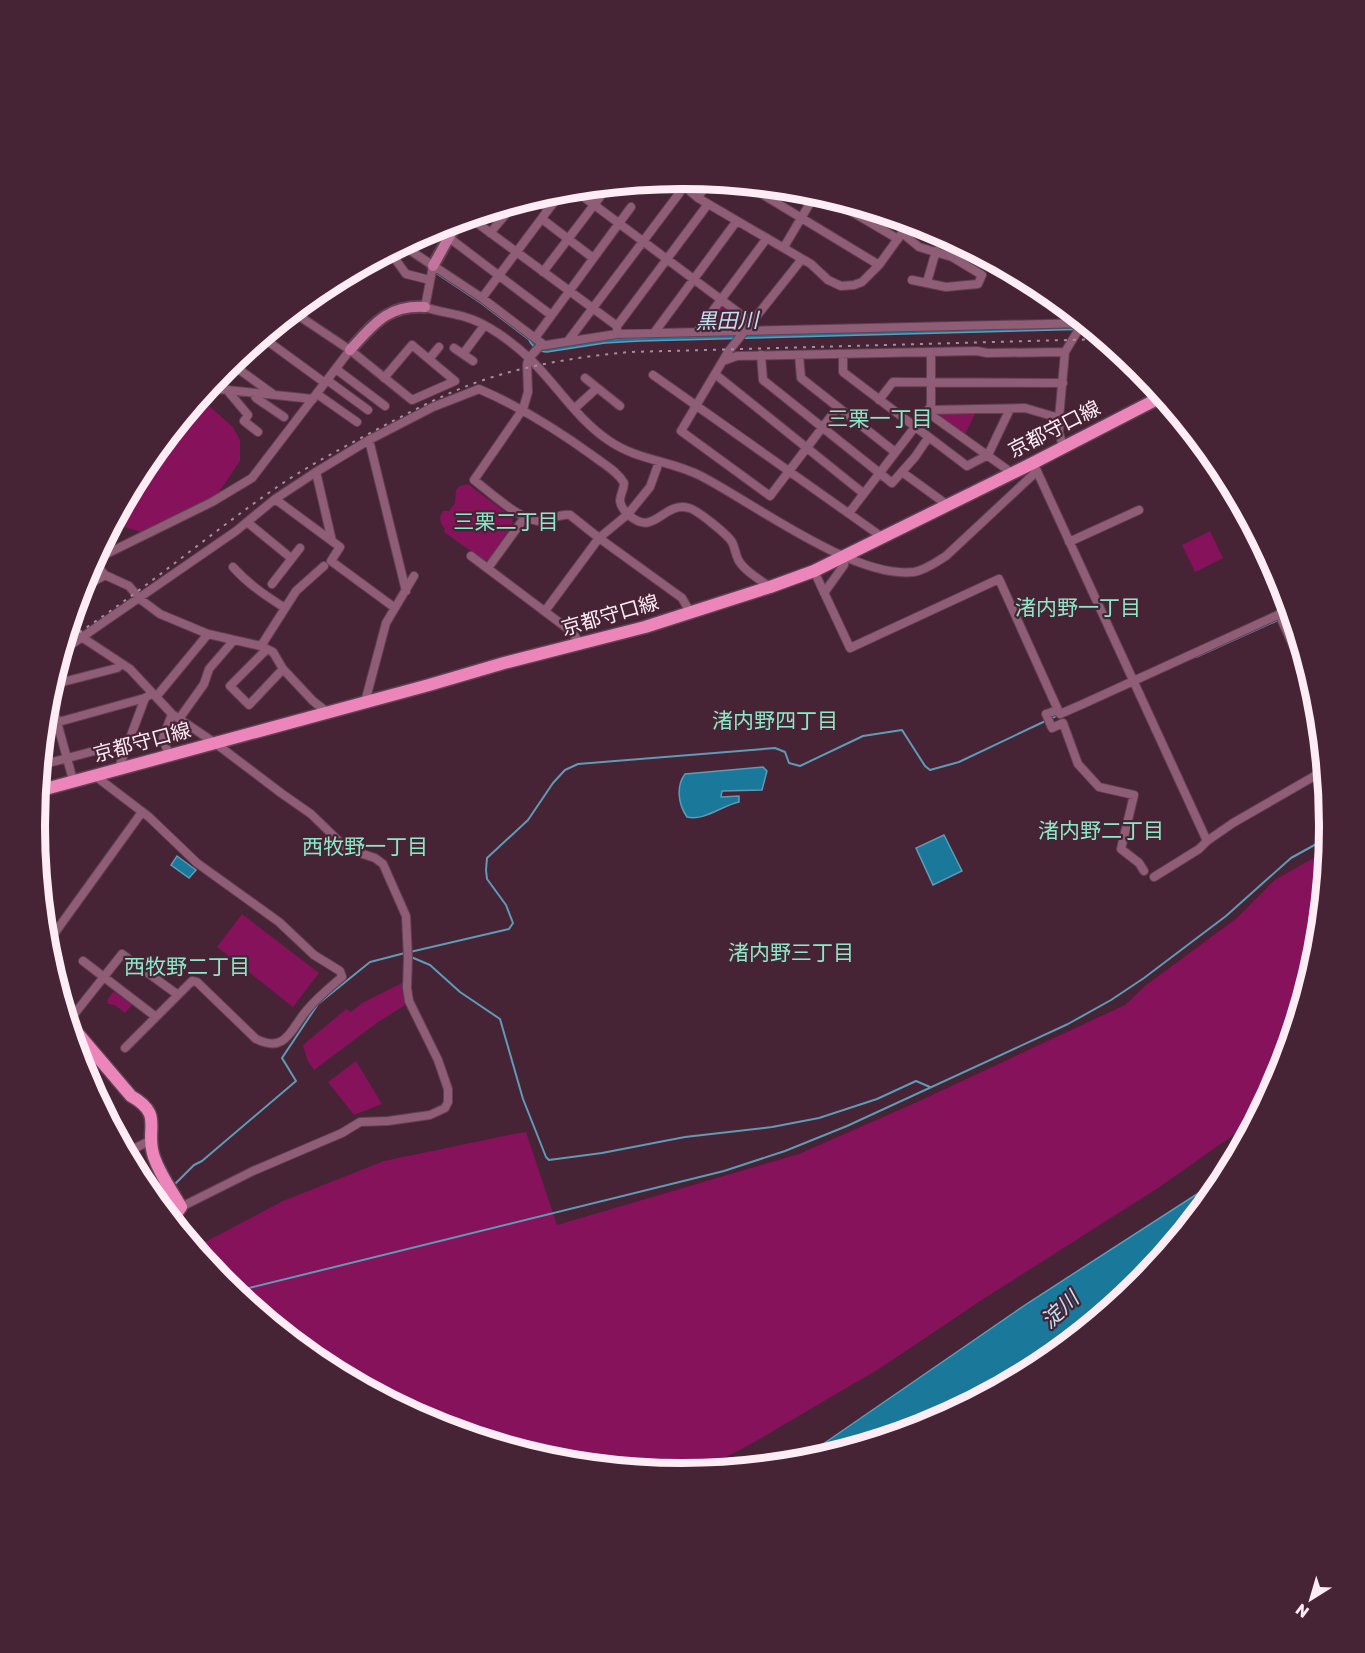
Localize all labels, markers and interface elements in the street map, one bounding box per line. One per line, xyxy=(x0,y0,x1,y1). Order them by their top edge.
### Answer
water label: 黒田川 xyxy=(695,307,761,334)
street label: 京都守口線 xyxy=(1004,396,1104,462)
district label: 三栗一丁目 xyxy=(828,406,933,431)
district label: 三栗二丁目 xyxy=(454,509,559,534)
street label: 京都守口線 xyxy=(559,590,661,640)
district label: 渚内野一丁目 xyxy=(1015,595,1141,620)
district label: 渚内野四丁目 xyxy=(712,708,838,733)
street label: 京都守口線 xyxy=(91,717,193,767)
district label: 渚内野二丁目 xyxy=(1038,818,1164,843)
district label: 西牧野一丁目 xyxy=(302,834,428,859)
district label: 渚内野三丁目 xyxy=(728,940,854,965)
district label: 西牧野二丁目 xyxy=(124,954,250,979)
water label: 淀川 xyxy=(1036,1285,1085,1333)
north arrow xyxy=(1281,1569,1341,1629)
text: N xyxy=(1292,1600,1313,1622)

